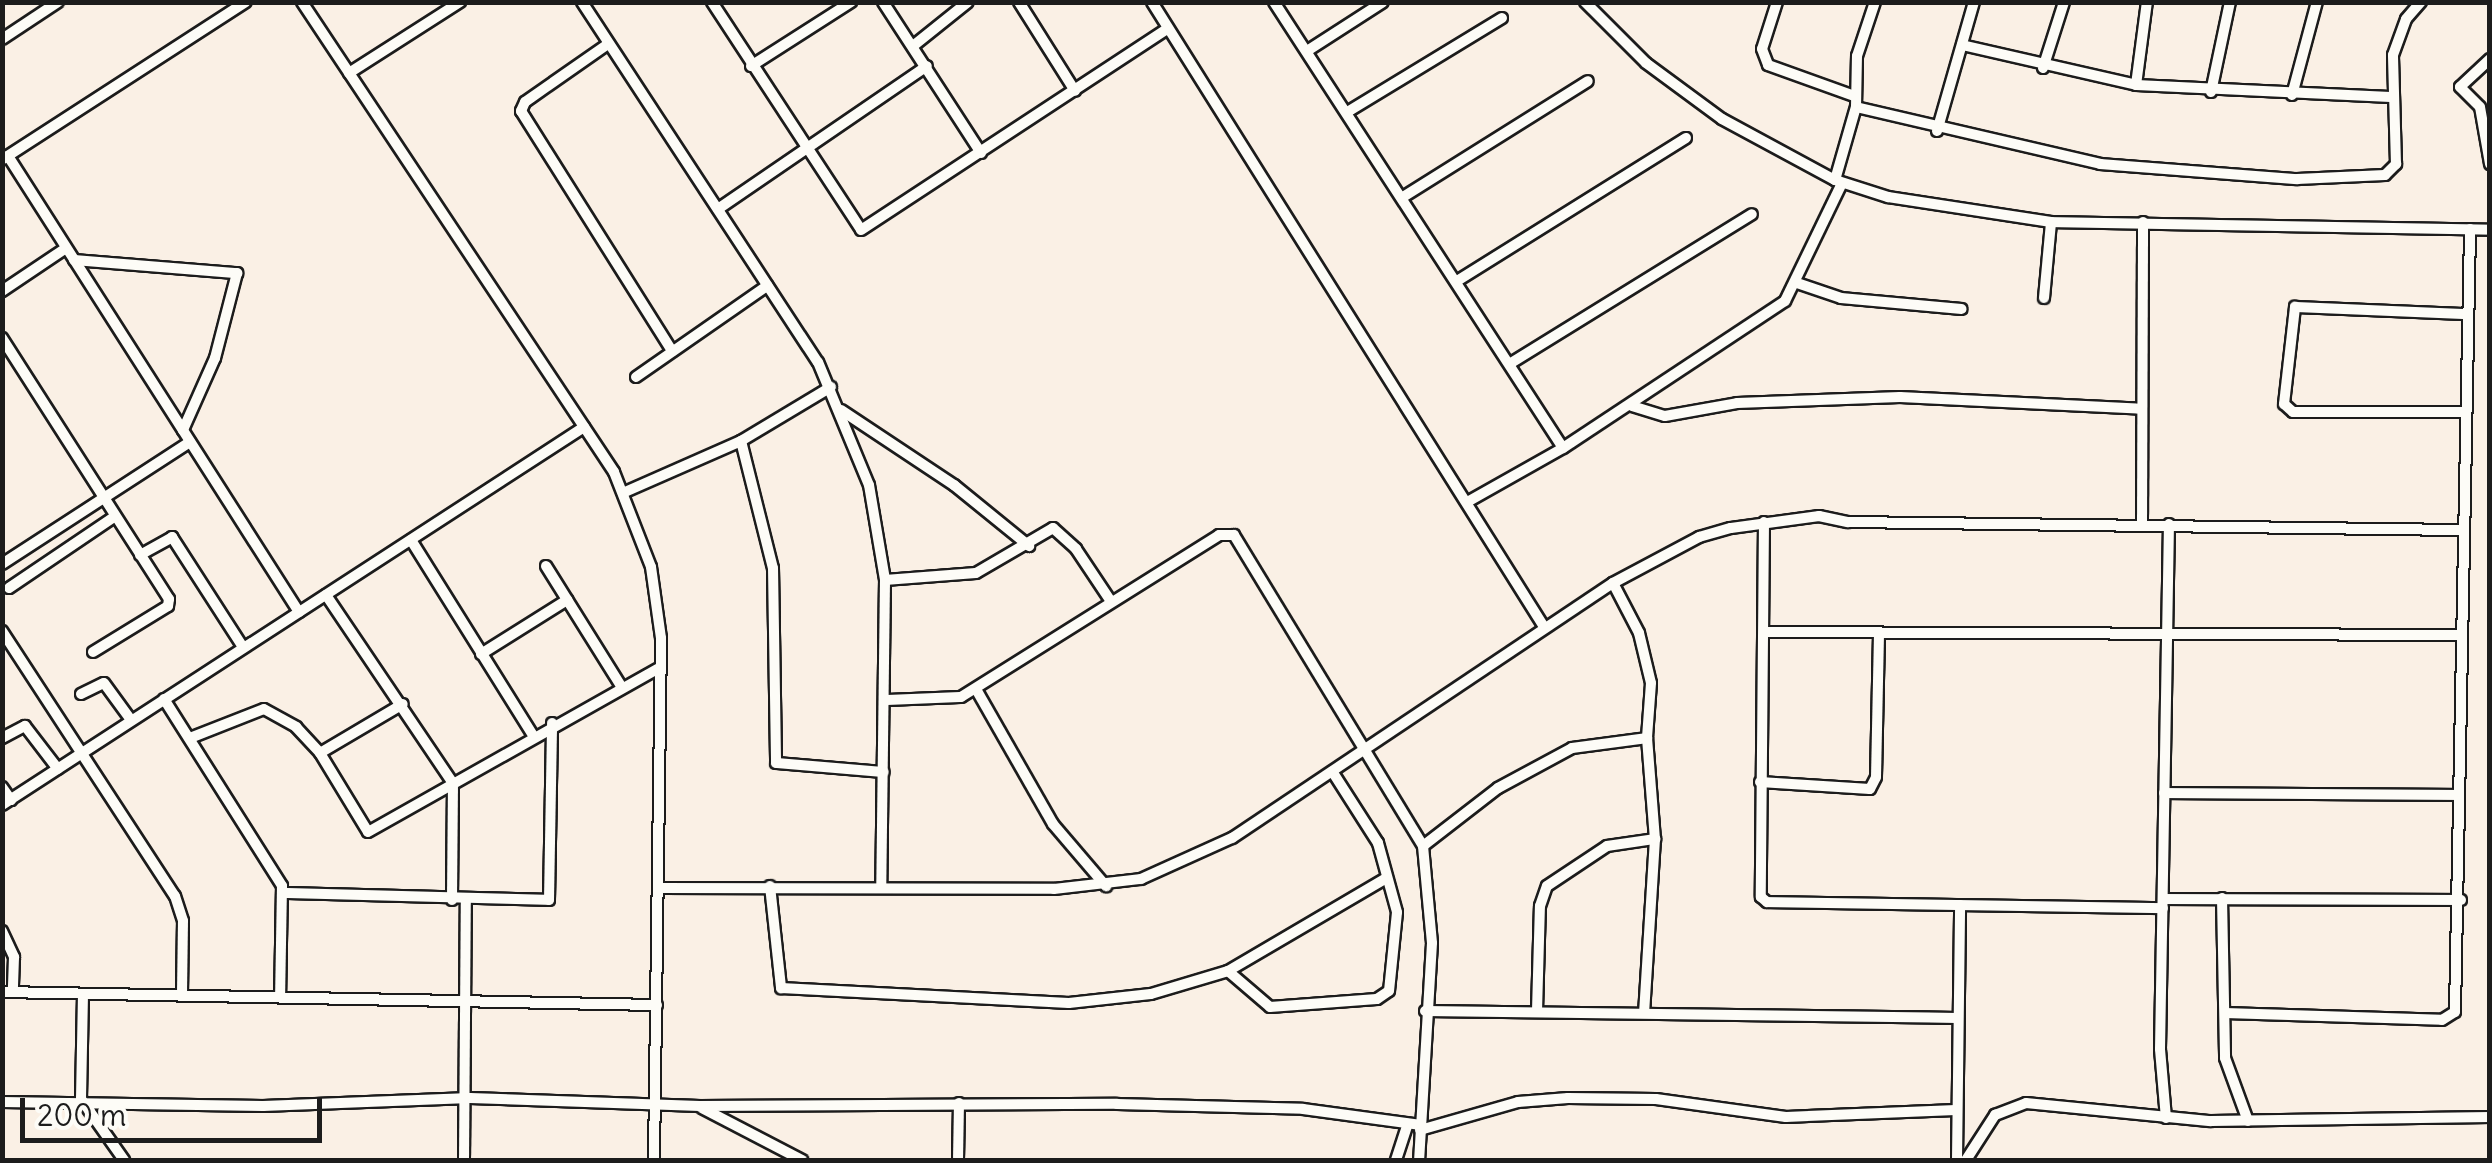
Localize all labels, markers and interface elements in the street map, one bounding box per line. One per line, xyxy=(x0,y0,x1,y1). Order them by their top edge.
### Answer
scale bar xyxy=(25,1078,328,1140)
text: 200 m xyxy=(37,1096,126,1134)

